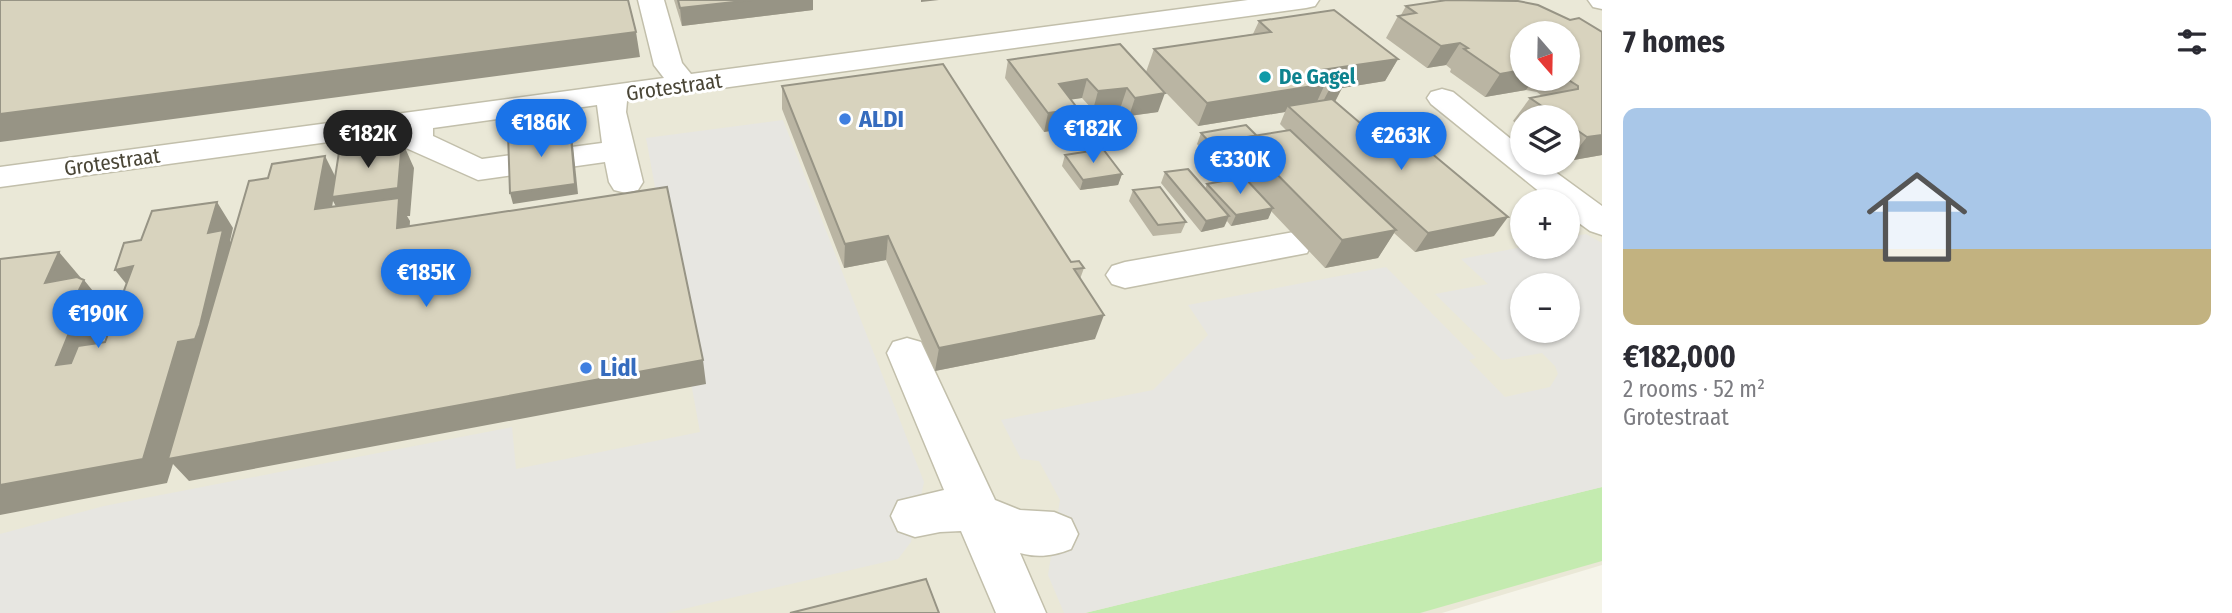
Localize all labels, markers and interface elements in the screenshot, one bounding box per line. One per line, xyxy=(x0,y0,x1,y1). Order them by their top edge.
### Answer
north arrow xyxy=(1510,21,1580,91)
map controls xyxy=(1510,21,1580,343)
icon: filters xyxy=(2173,23,2211,61)
text: 7 homes xyxy=(1623,24,1725,60)
place label: De Gagel xyxy=(1279,64,1356,90)
street label: Grotestraat xyxy=(624,67,724,107)
marker: De Gagel xyxy=(1257,69,1273,85)
pin: €186K xyxy=(492,100,590,159)
place label: ALDI xyxy=(858,105,904,133)
button: layers xyxy=(1510,105,1580,175)
pin: €182K xyxy=(1044,106,1142,165)
text: €186K xyxy=(512,108,570,136)
pin: €182K xyxy=(319,110,417,170)
marker: ALDI xyxy=(837,111,853,127)
pin: €263K xyxy=(1352,113,1450,172)
text: €182K xyxy=(1064,114,1122,142)
text: €182K xyxy=(339,119,397,147)
text: €263K xyxy=(1372,121,1430,149)
pin: €330K xyxy=(1191,136,1289,196)
street label: Grotestraat xyxy=(62,142,162,182)
text: €330K xyxy=(1210,145,1270,173)
icon: home xyxy=(1854,154,1980,280)
button: + xyxy=(1510,189,1580,259)
pin: €185K xyxy=(377,250,475,309)
text: €185K xyxy=(397,258,455,286)
button: − xyxy=(1510,273,1580,343)
pin: €190K xyxy=(49,290,147,350)
text: €190K xyxy=(68,299,128,327)
text: €182,000 xyxy=(1623,339,1736,375)
place label: Lidl xyxy=(600,354,637,382)
marker: Lidl xyxy=(578,360,594,376)
text: 2 rooms · 52 m² xyxy=(1623,375,1765,403)
text: Grotestraat xyxy=(1623,403,1729,431)

